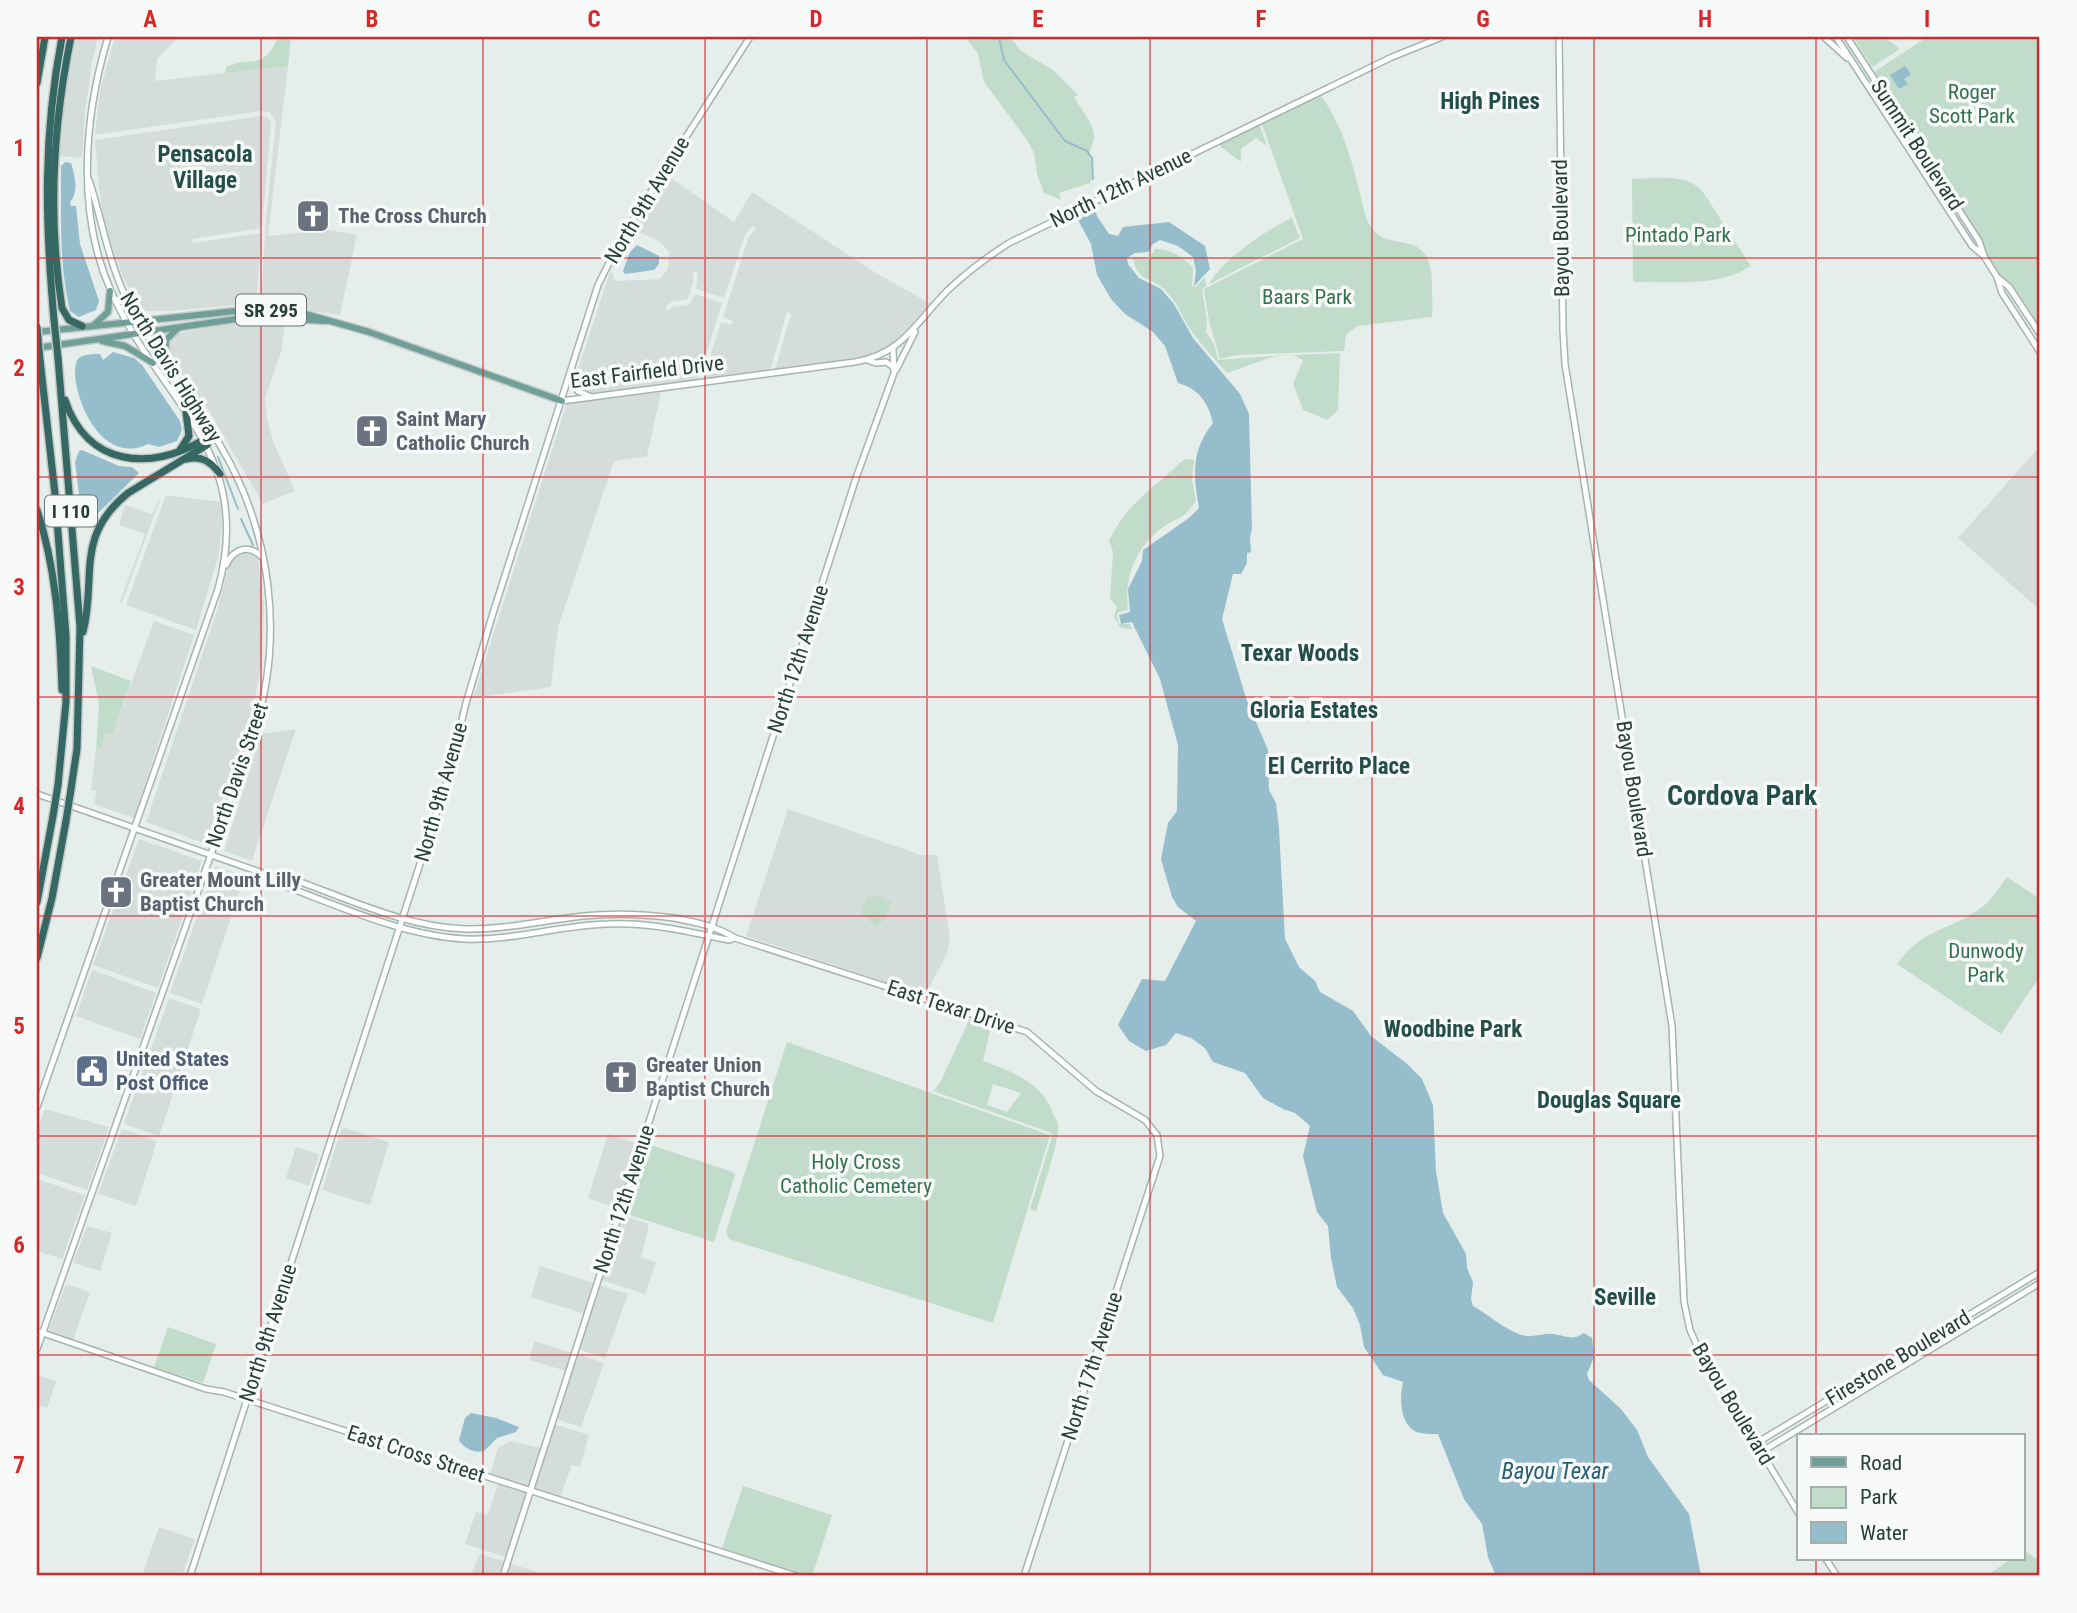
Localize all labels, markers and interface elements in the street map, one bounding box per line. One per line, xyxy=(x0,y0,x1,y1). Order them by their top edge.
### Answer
text: A xyxy=(143,6,157,33)
text: B xyxy=(366,6,378,33)
text: C xyxy=(587,6,601,33)
text: D xyxy=(810,6,823,33)
text: E xyxy=(1032,6,1044,33)
text: F xyxy=(1256,6,1267,33)
text: G xyxy=(1476,6,1490,33)
text: H xyxy=(1698,6,1712,33)
text: I xyxy=(1924,6,1930,33)
street label: Summit Boulevard xyxy=(1866,75,1968,215)
park label: Roger Scott Park xyxy=(1929,80,2015,128)
district label: High Pines xyxy=(1440,88,1540,115)
street label: North 9th Avenue xyxy=(600,132,694,268)
text: 1 xyxy=(13,135,25,162)
district label: Pensacola Village xyxy=(157,141,253,194)
street label: North 12th Avenue xyxy=(1047,143,1196,233)
street label: Bayou Boulevard xyxy=(1548,159,1574,297)
church icon: The Cross Church xyxy=(294,197,332,235)
place label: The Cross Church xyxy=(338,204,487,228)
park label: Pintado Park xyxy=(1625,223,1732,247)
park label: Baars Park xyxy=(1262,285,1352,309)
street label: North Davis Highway xyxy=(115,288,227,447)
road number: SR 295 xyxy=(236,294,306,326)
street label: East Fairfield Drive xyxy=(569,351,725,393)
text: 2 xyxy=(13,355,25,382)
place label: Saint Mary Catholic Church xyxy=(396,407,530,455)
church icon: Saint Mary Catholic Church xyxy=(353,412,391,450)
road number: I 110 xyxy=(45,496,97,526)
text: 3 xyxy=(13,574,25,601)
street label: North 12th Avenue xyxy=(763,582,833,736)
district label: Texar Woods xyxy=(1241,640,1359,667)
district label: Gloria Estates xyxy=(1250,697,1378,724)
street label: North Davis Street xyxy=(201,700,273,850)
street label: Bayou Boulevard xyxy=(1611,719,1657,859)
street label: North 9th Avenue xyxy=(410,720,472,864)
district label: El Cerrito Place xyxy=(1268,753,1410,780)
district label: Cordova Park xyxy=(1667,779,1818,812)
text: 4 xyxy=(13,793,25,820)
place label: Greater Mount Lilly Baptist Church xyxy=(140,868,302,916)
church icon: Greater Mount Lilly Baptist Church xyxy=(97,873,135,911)
park label: Dunwody Park xyxy=(1948,939,2024,987)
street label: East Texar Drive xyxy=(884,975,1018,1039)
text: 5 xyxy=(13,1013,25,1040)
district label: Woodbine Park xyxy=(1384,1016,1523,1043)
place label: United States Post Office xyxy=(116,1047,229,1095)
public building icon: United States Post Office xyxy=(73,1052,111,1090)
place label: Greater Union Baptist Church xyxy=(646,1053,770,1101)
church icon: Greater Union Baptist Church xyxy=(602,1058,640,1096)
district label: Douglas Square xyxy=(1537,1087,1681,1114)
street label: North 12th Avenue xyxy=(589,1122,659,1276)
park label: Holy Cross Catholic Cemetery xyxy=(780,1150,932,1198)
text: 6 xyxy=(13,1232,25,1259)
street label: North 9th Avenue xyxy=(234,1261,302,1405)
district label: Seville xyxy=(1594,1284,1656,1311)
street label: North 17th Avenue xyxy=(1057,1289,1127,1443)
street label: Firestone Boulevard xyxy=(1821,1305,1975,1411)
street label: Bayou Boulevard xyxy=(1687,1339,1779,1469)
street label: East Cross Street xyxy=(344,1421,488,1487)
legend xyxy=(1797,1434,2024,1560)
text: Road xyxy=(1860,1451,1902,1475)
text: 7 xyxy=(13,1452,25,1479)
water label: Bayou Texar xyxy=(1502,1458,1610,1485)
text: Park xyxy=(1860,1485,1898,1509)
text: Water xyxy=(1860,1521,1908,1545)

